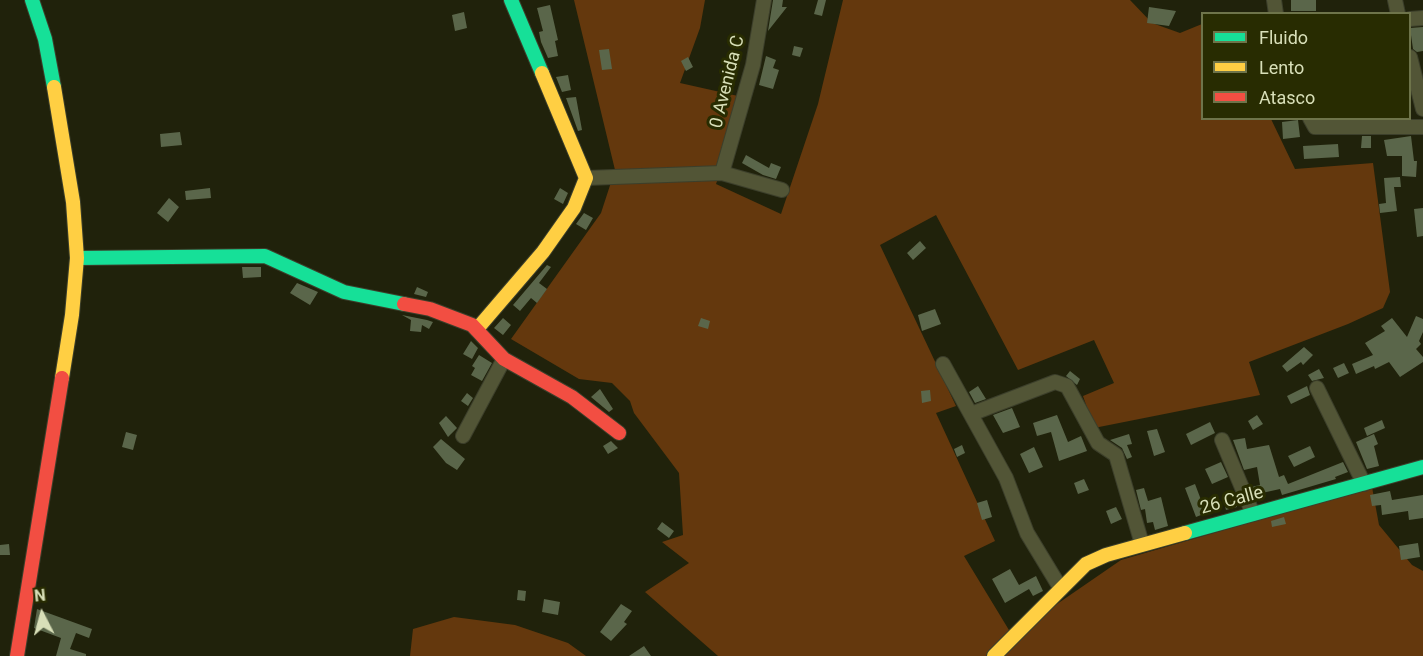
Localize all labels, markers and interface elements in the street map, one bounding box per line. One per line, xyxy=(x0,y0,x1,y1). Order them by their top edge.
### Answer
legend xyxy=(1201,12,1411,120)
text: Fluido xyxy=(1259,27,1308,48)
street label: 0 Avenida C xyxy=(706,34,750,130)
text: Lento xyxy=(1259,57,1304,78)
text: Atasco xyxy=(1259,87,1315,108)
street label: 26 Calle xyxy=(1198,482,1266,520)
north arrow xyxy=(12,584,72,644)
text: N xyxy=(33,586,47,606)

